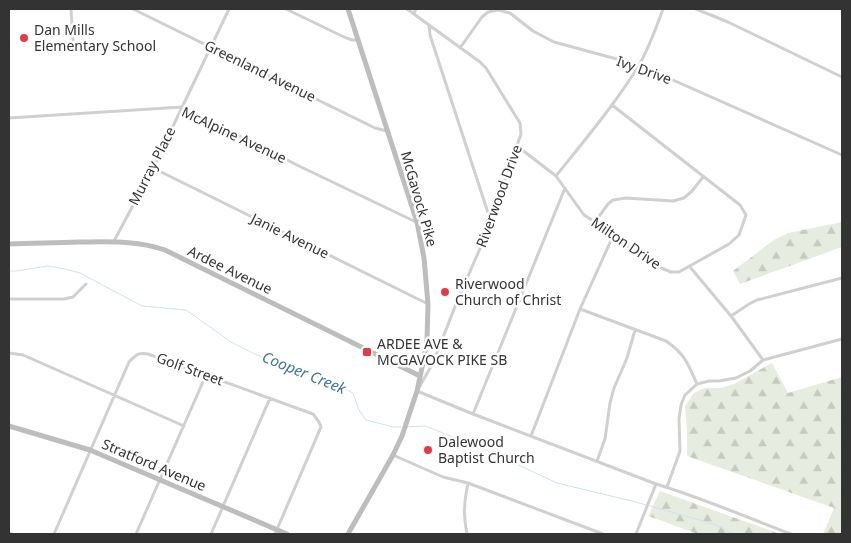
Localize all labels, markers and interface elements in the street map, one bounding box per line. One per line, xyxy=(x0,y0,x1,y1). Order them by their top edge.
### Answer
place label: Dan Mills Elementary School xyxy=(34,20,156,55)
marker: Dan Mills Elementary School xyxy=(18,32,30,44)
street label: Greenland Avenue xyxy=(201,35,319,106)
street label: Ivy Drive xyxy=(614,51,674,88)
street label: McAlpine Avenue xyxy=(179,102,290,167)
street label: Murray Place xyxy=(124,123,180,208)
street label: Riverwood Drive xyxy=(471,142,526,250)
street label: McGavock Pike xyxy=(397,149,442,249)
street label: Janie Avenue xyxy=(246,208,333,263)
street label: Milton Drive xyxy=(588,212,665,273)
street label: Ardee Avenue xyxy=(185,241,276,298)
place label: Riverwood Church of Christ xyxy=(455,274,561,309)
marker: Riverwood Church of Christ xyxy=(439,286,451,298)
place label: ARDEE AVE & MCGAVOCK PIKE SB xyxy=(377,334,507,369)
water label: Cooper Creek xyxy=(260,346,350,398)
marker: ARDEE AVE & MCGAVOCK PIKE SB xyxy=(361,346,373,358)
street label: Golf Street xyxy=(154,348,226,389)
place label: Dalewood Baptist Church xyxy=(438,432,535,467)
street label: Stratford Avenue xyxy=(99,434,209,495)
marker: Dalewood Baptist Church xyxy=(422,444,434,456)

